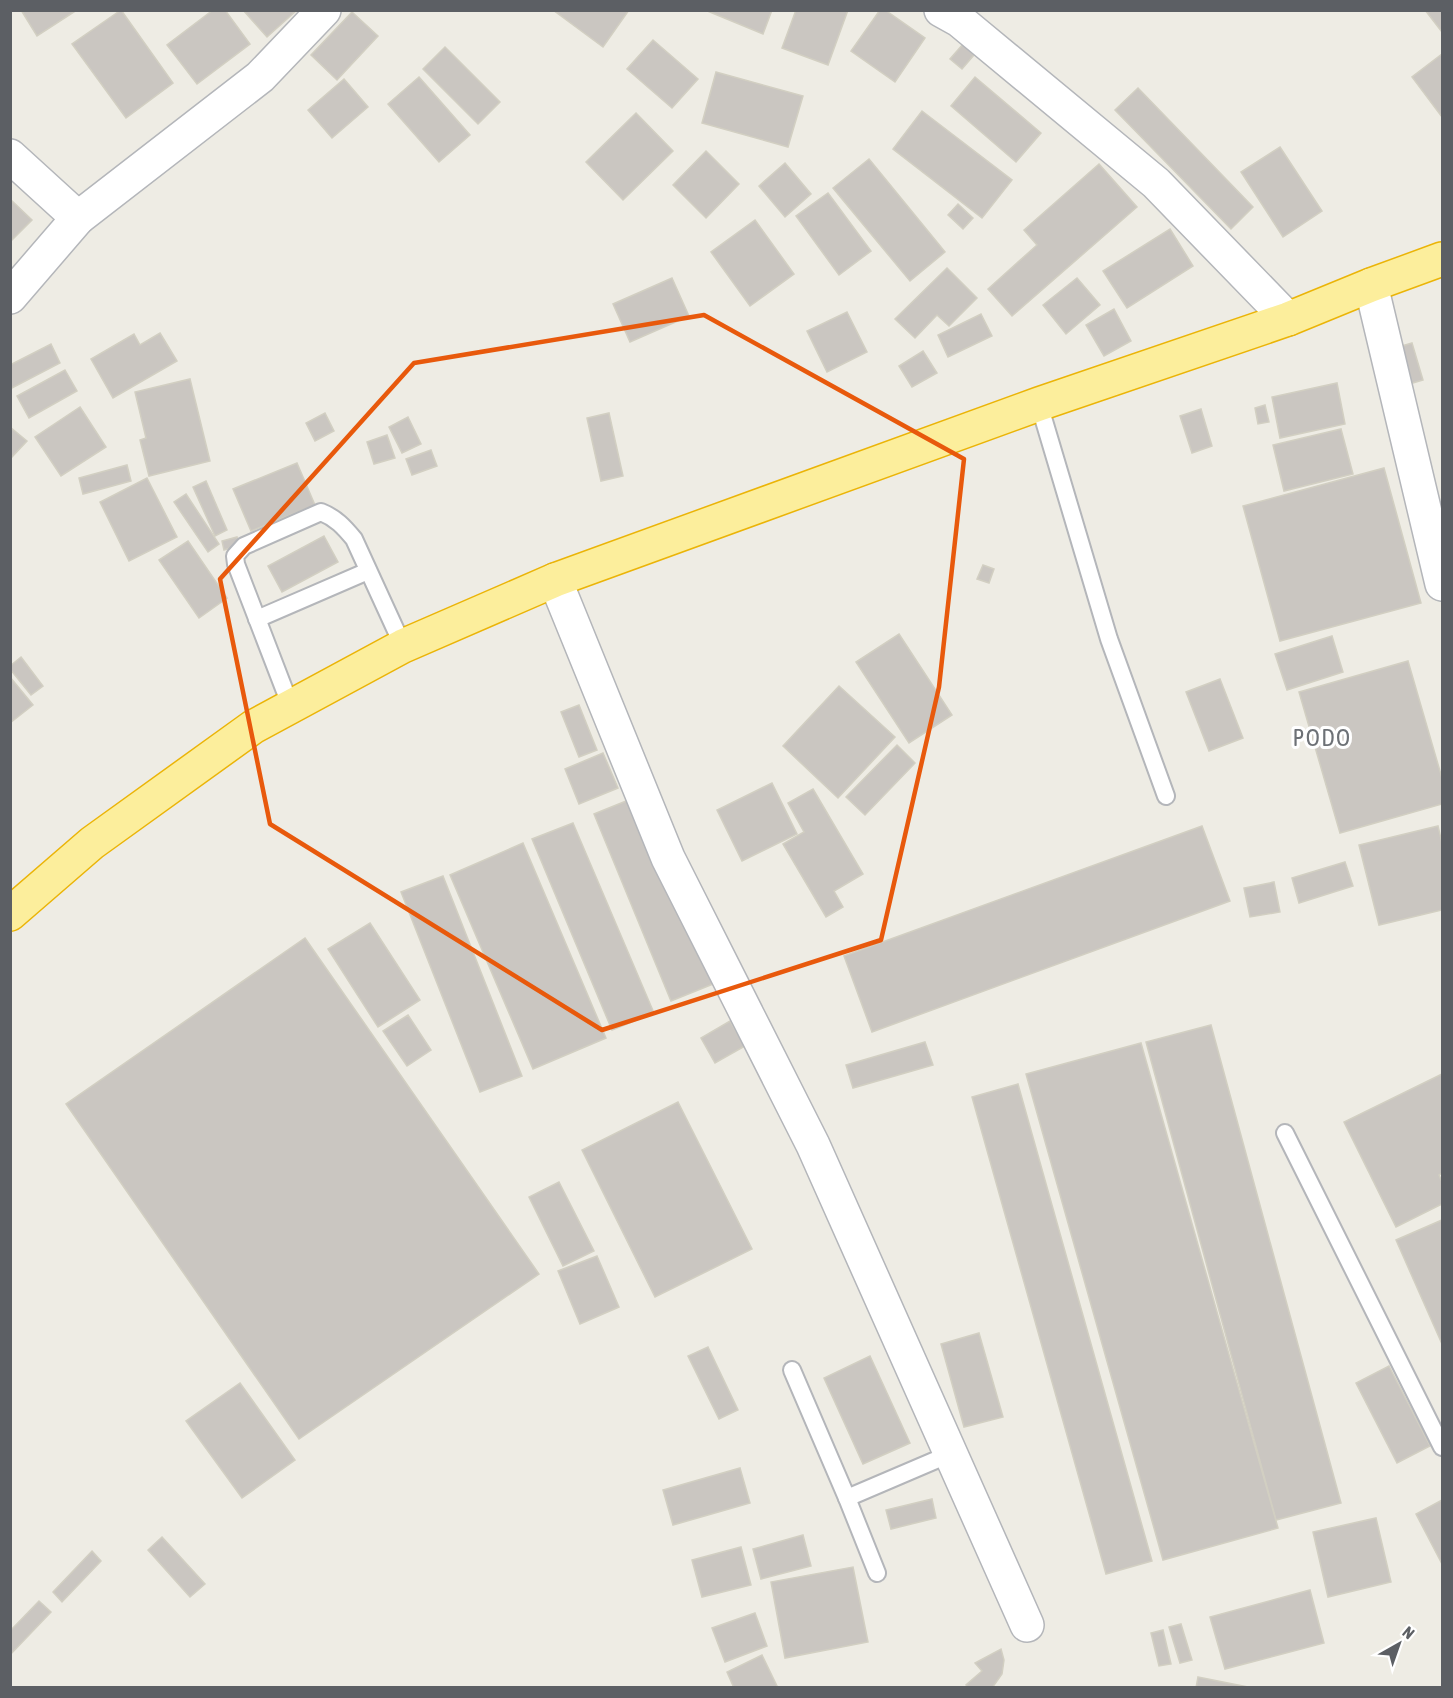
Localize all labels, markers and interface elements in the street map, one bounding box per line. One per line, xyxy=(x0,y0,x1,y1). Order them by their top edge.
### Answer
district label: PODO xyxy=(1292,724,1352,751)
north arrow xyxy=(1369,1614,1429,1674)
text: N xyxy=(1399,1623,1418,1642)

